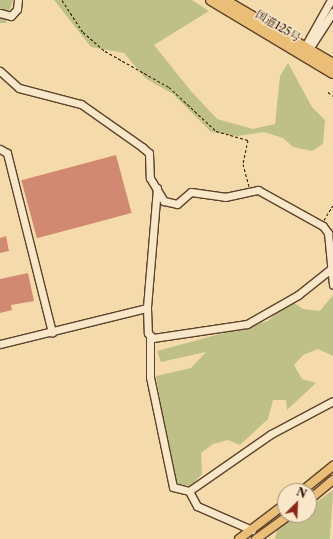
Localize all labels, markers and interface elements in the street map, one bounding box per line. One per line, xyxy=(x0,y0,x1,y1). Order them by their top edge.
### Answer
street label: 国道125号 xyxy=(253,7,303,45)
north arrow xyxy=(277,483,317,523)
text: N xyxy=(294,485,309,501)

